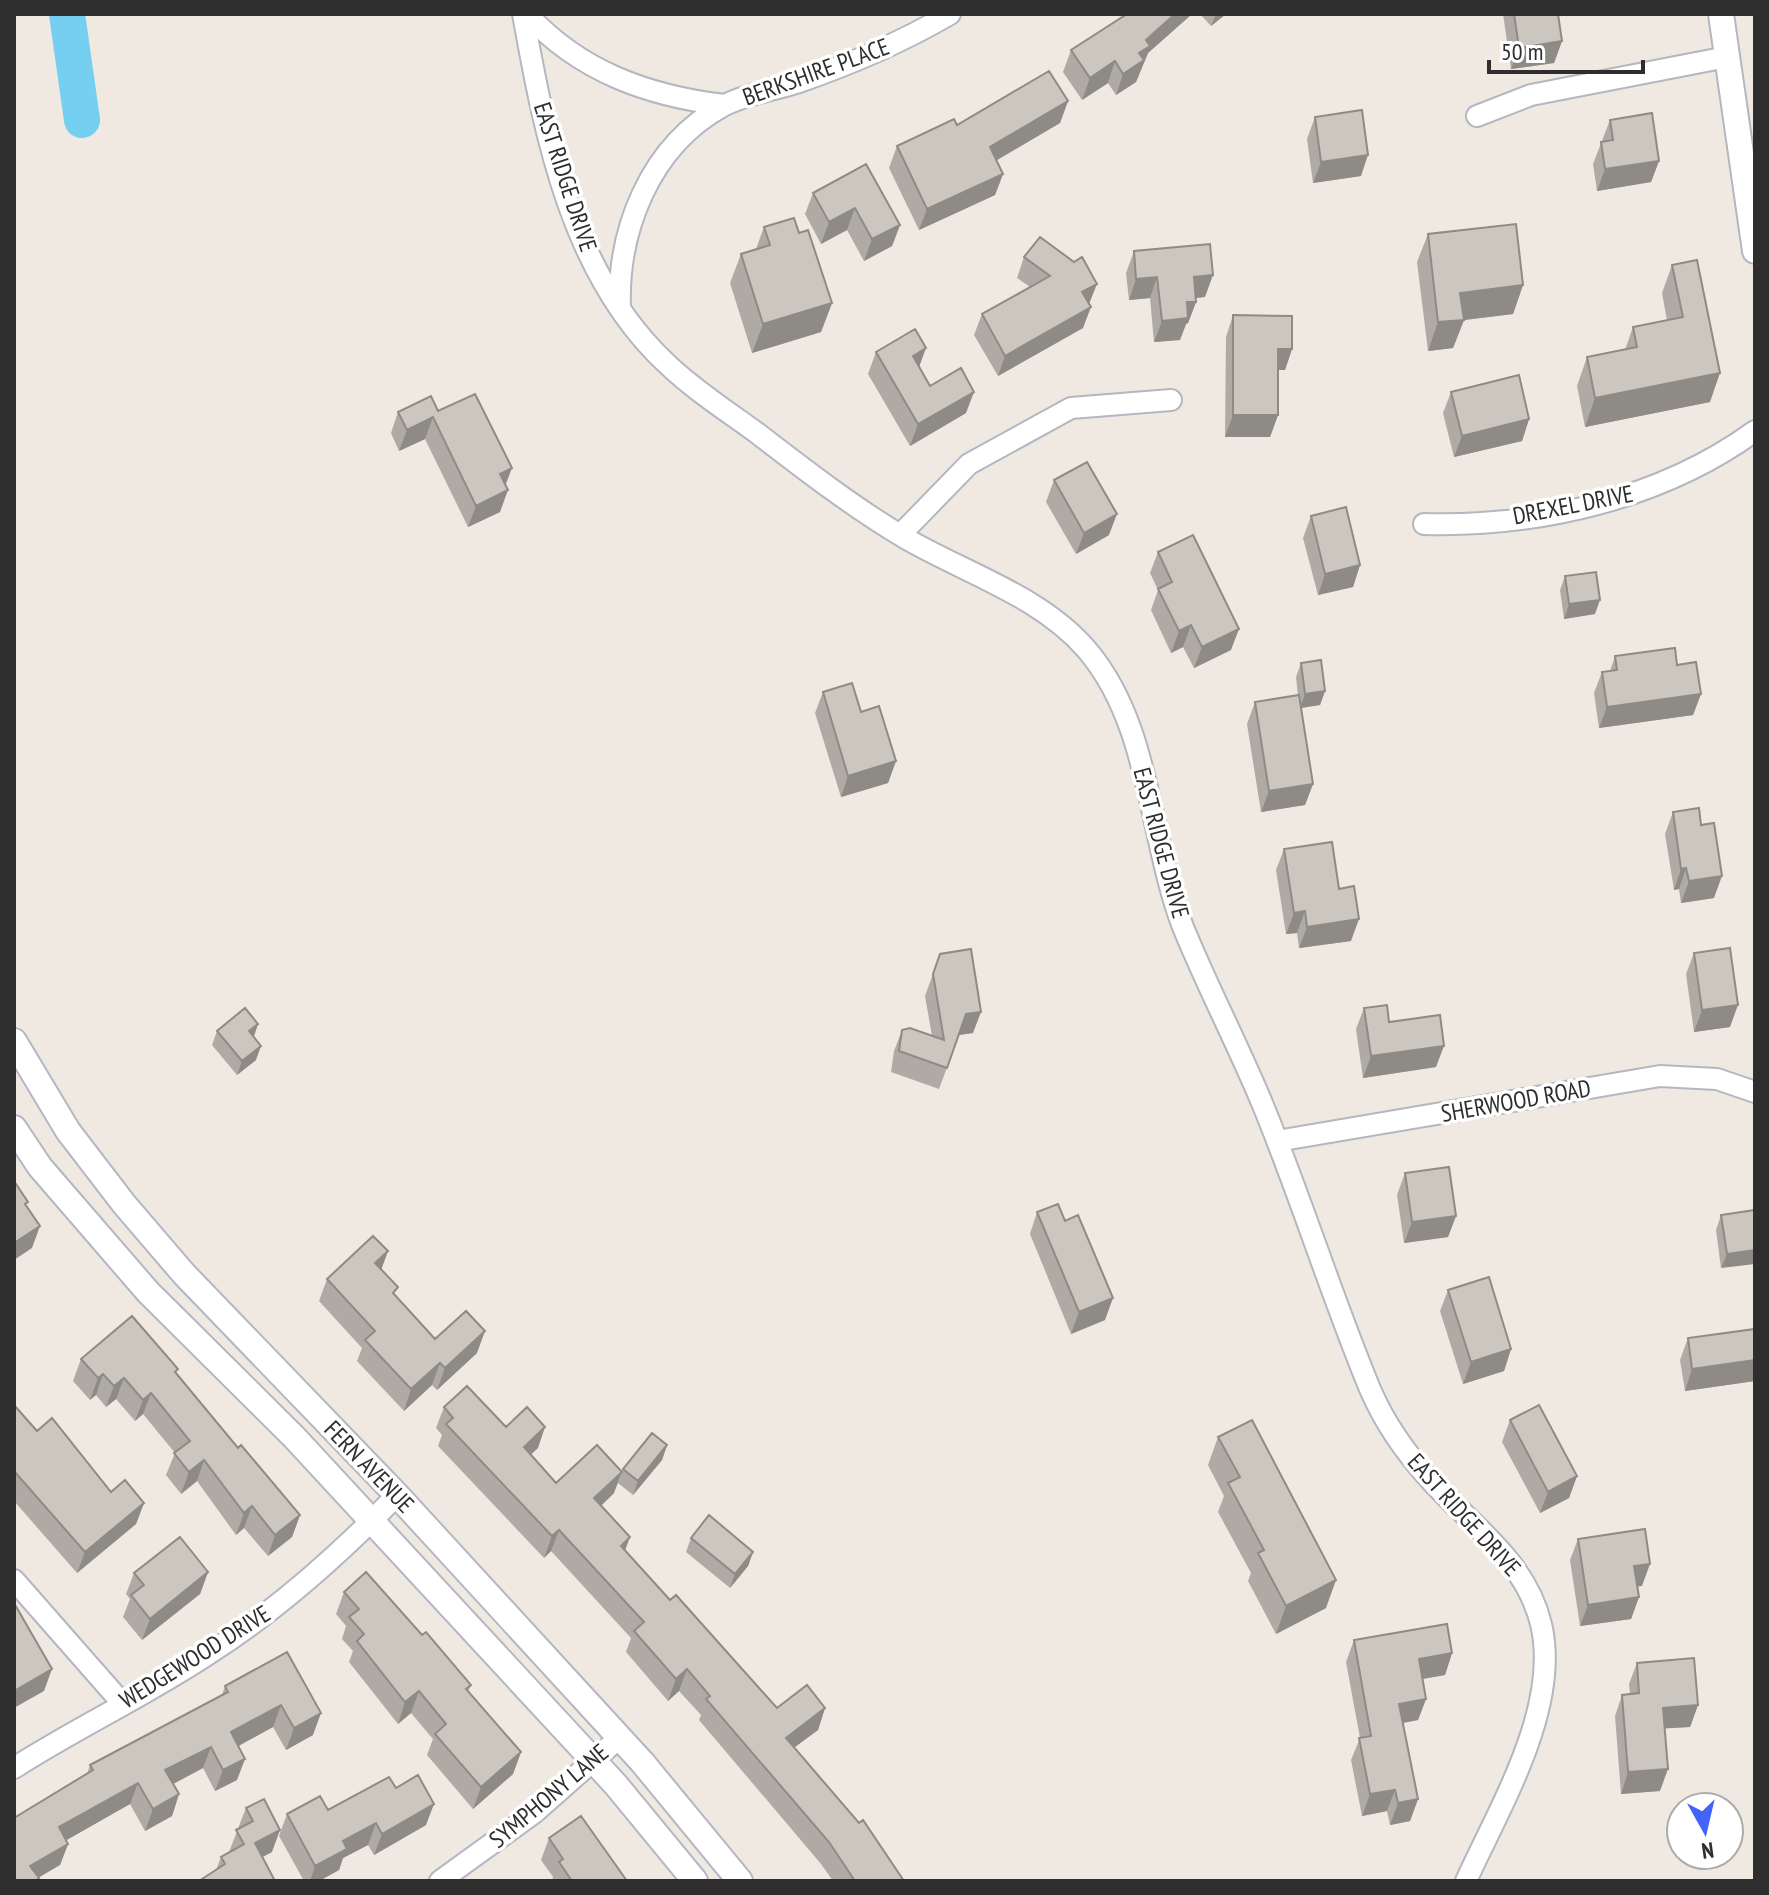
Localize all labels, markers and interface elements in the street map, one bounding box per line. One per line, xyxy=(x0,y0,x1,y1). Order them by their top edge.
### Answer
scale bar xyxy=(1489,24,1643,74)
street label: BERKSHIRE PLACE xyxy=(738,31,893,112)
text: 50 m xyxy=(1501,36,1543,67)
street label: EAST RIDGE DRIVE xyxy=(527,98,604,255)
street label: DREXEL DRIVE xyxy=(1510,478,1636,531)
street label: EAST RIDGE DRIVE xyxy=(1126,764,1197,922)
street label: SHERWOOD ROAD xyxy=(1439,1072,1593,1129)
street label: FERN AVENUE xyxy=(318,1414,421,1519)
street label: EAST RIDGE DRIVE xyxy=(1401,1447,1528,1583)
street label: WEDGEWOOD DRIVE xyxy=(114,1598,276,1715)
street label: SYMPHONY LANE xyxy=(483,1737,615,1855)
north arrow xyxy=(1665,1791,1745,1871)
text: N xyxy=(1700,1836,1716,1865)

